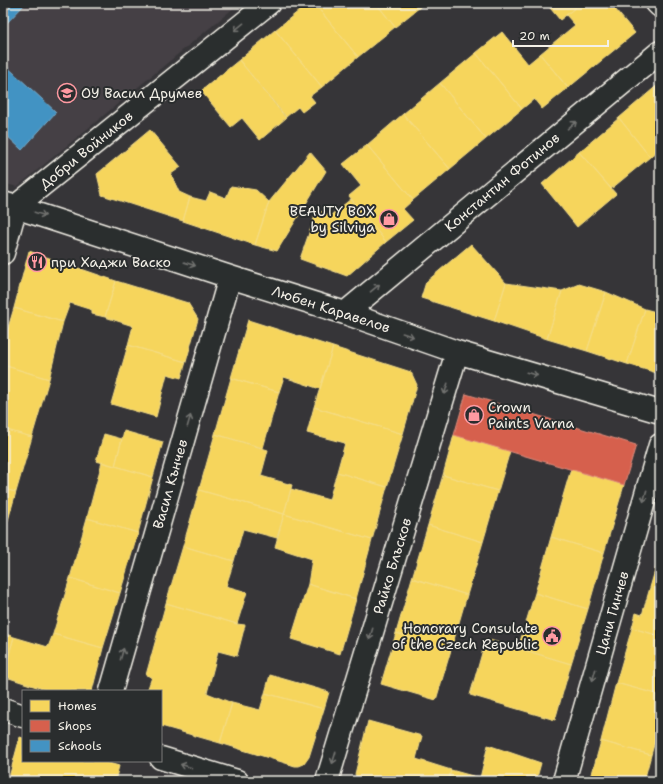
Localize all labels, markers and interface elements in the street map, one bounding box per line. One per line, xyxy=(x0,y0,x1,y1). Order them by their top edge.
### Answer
scale bar xyxy=(513,22,608,48)
one-way arrow xyxy=(233,23,244,32)
text: 20 m xyxy=(519,28,550,44)
school or university icon: ОУ Васил Друмев xyxy=(56,82,78,104)
place label: ОУ Васил Друмев xyxy=(81,84,202,102)
street label: Добри Войников xyxy=(36,107,136,193)
one-way arrow xyxy=(567,120,577,129)
street label: Константин Фотинов xyxy=(441,129,563,235)
place label: BEAUTY BOX by Silviya xyxy=(290,202,375,236)
shop icon: BEAUTY BOX by Silviya xyxy=(378,208,400,230)
one-way arrow xyxy=(34,211,46,219)
restaurant icon: при Хаджи Васко xyxy=(26,251,48,273)
place label: при Хаджи Васко xyxy=(51,253,171,271)
one-way arrow xyxy=(184,261,197,268)
street label: Любен Каравелов xyxy=(270,281,392,337)
one-way arrow xyxy=(370,284,380,293)
one-way arrow xyxy=(402,332,415,339)
one-way arrow xyxy=(525,371,538,378)
one-way arrow xyxy=(442,382,449,395)
place label: Crown Paints Varna xyxy=(488,398,574,432)
shop icon: Crown Paints Varna xyxy=(463,404,485,426)
one-way arrow xyxy=(186,415,193,428)
street label: Васил Кънчев xyxy=(149,437,191,531)
one-way arrow xyxy=(641,489,649,502)
street label: Райко Блъсков xyxy=(369,516,415,616)
street label: Цани Гинчев xyxy=(591,569,633,657)
place label: Honorary Consulate of the Czech Republic xyxy=(392,619,538,653)
public building icon: Honorary Consulate of the Czech Republic xyxy=(541,625,563,647)
one-way arrow xyxy=(367,627,374,640)
one-way arrow xyxy=(119,647,126,660)
one-way arrow xyxy=(590,668,597,681)
legend xyxy=(22,690,162,762)
text: Homes xyxy=(58,698,97,714)
text: Shops xyxy=(58,718,92,734)
text: Schools xyxy=(58,738,102,754)
one-way arrow xyxy=(330,752,337,765)
one-way arrow xyxy=(180,762,193,769)

